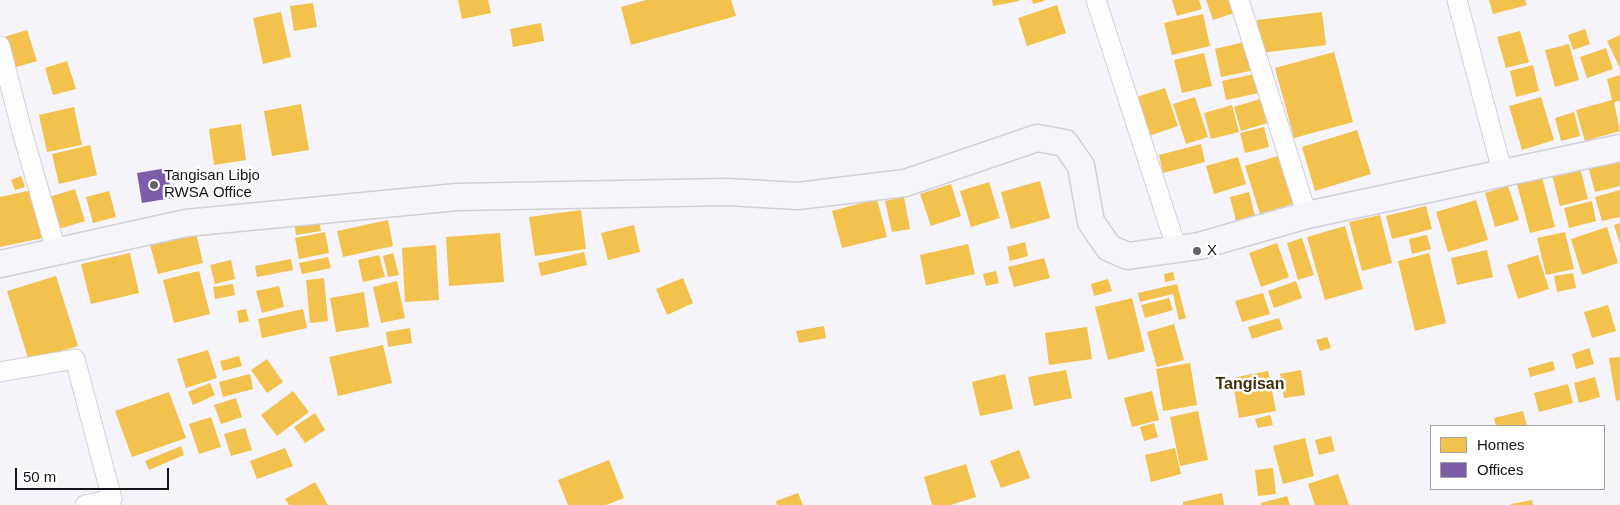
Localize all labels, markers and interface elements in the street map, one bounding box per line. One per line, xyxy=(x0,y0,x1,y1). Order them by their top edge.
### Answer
place label: Tangisan Libjo RWSA Office xyxy=(164,167,260,202)
marker: Tangisan Libjo RWSA Office xyxy=(148,179,160,191)
place label: X xyxy=(1207,242,1217,260)
marker: X xyxy=(1191,245,1203,257)
district label: Tangisan xyxy=(1215,375,1285,395)
legend xyxy=(1430,425,1605,490)
text: Homes xyxy=(1477,436,1525,453)
scale bar xyxy=(18,458,171,490)
text: Offices xyxy=(1477,461,1523,478)
text: 50 m xyxy=(23,468,56,485)

